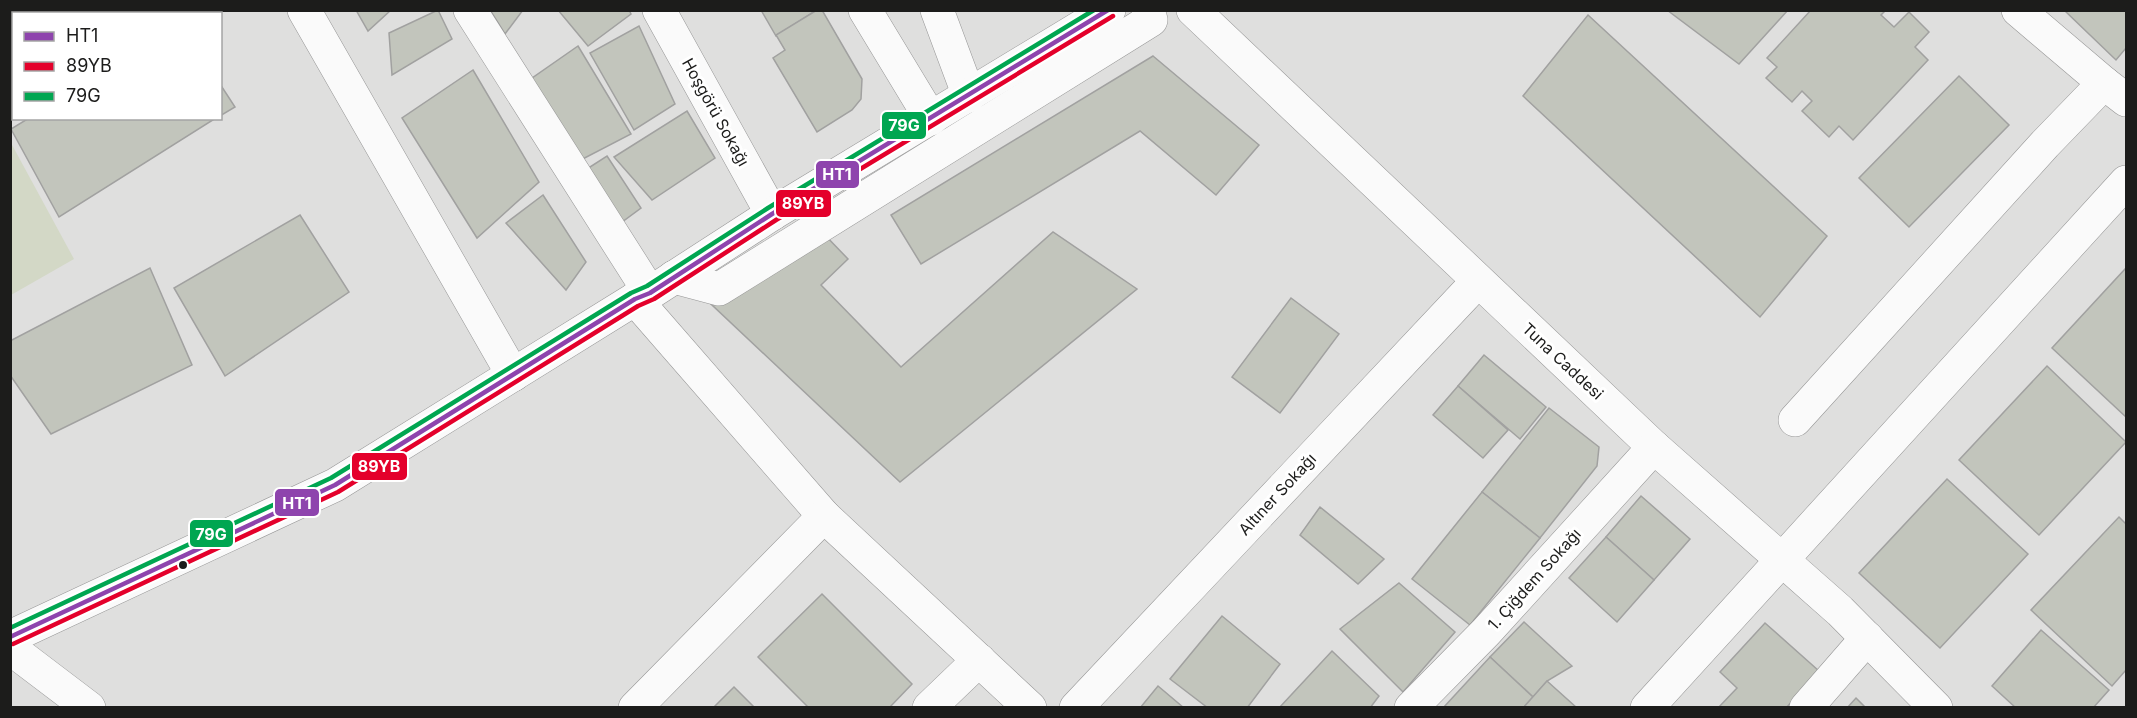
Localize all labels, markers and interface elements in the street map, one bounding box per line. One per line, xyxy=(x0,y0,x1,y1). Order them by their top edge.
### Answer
legend xyxy=(12,12,222,120)
text: HT1 xyxy=(66,25,98,46)
street label: Hoşgörü Sokağı xyxy=(678,54,754,170)
text: 89YB xyxy=(66,55,112,76)
text: 79G xyxy=(66,85,101,106)
line badge: 79G xyxy=(881,111,927,140)
text: 79G xyxy=(888,115,920,135)
line badge: HT1 xyxy=(815,160,860,189)
text: HT1 xyxy=(822,164,852,184)
line badge: 89YB xyxy=(775,189,832,218)
text: 89YB xyxy=(782,193,824,213)
street label: Tuna Caddesi xyxy=(1518,318,1608,404)
street label: Altıner Sokağı xyxy=(1234,449,1320,539)
line badge: 89YB xyxy=(351,452,408,481)
text: 89YB xyxy=(358,456,400,476)
line badge: HT1 xyxy=(274,488,320,517)
text: HT1 xyxy=(282,493,312,513)
line badge: 79G xyxy=(189,519,234,548)
text: 79G xyxy=(195,524,227,544)
street label: 1. Çiğdem Sokağı xyxy=(1483,524,1585,634)
unlabelled marker xyxy=(177,559,189,571)

